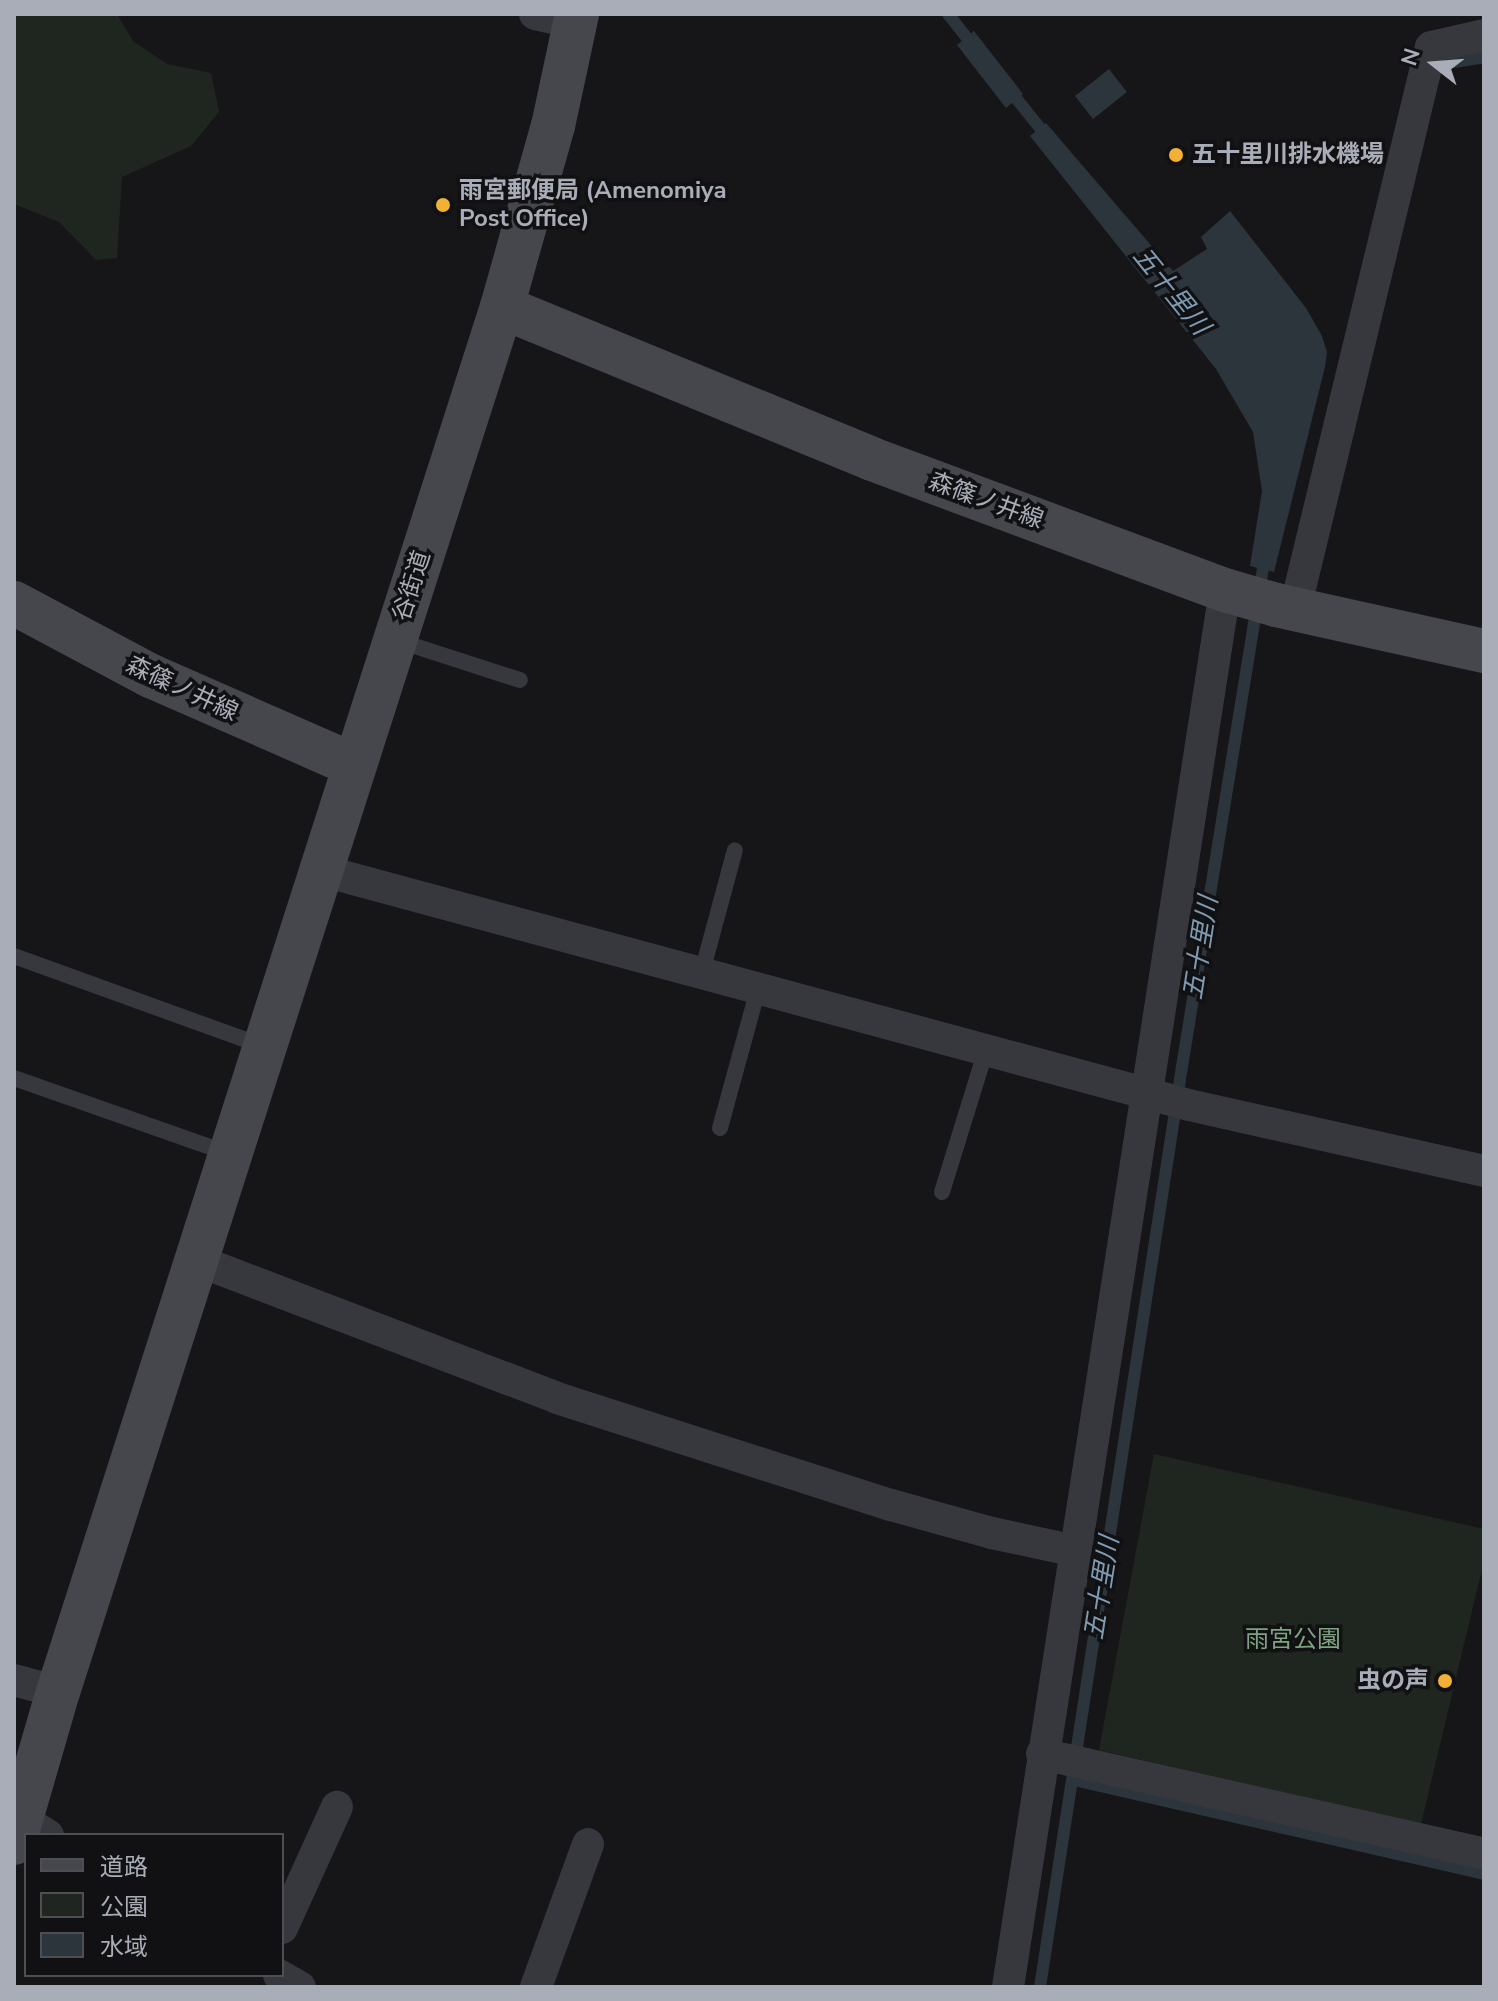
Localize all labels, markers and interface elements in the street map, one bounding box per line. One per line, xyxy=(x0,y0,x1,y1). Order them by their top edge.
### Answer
north arrow xyxy=(1394,24,1474,104)
text: N xyxy=(1394,45,1428,69)
place label: 五十里川排水機場 xyxy=(1192,141,1384,169)
marker: 五十里川排水機場 xyxy=(1167,146,1185,164)
place label: 雨宮郵便局 (Amenomiya Post Office) xyxy=(459,177,727,233)
marker: 雨宮郵便局 (Amenomiya Post Office) xyxy=(434,196,452,214)
water label: 五十里川 xyxy=(1126,241,1216,341)
street label: 森篠ノ井線 xyxy=(925,467,1047,535)
street label: 谷街道 xyxy=(387,547,437,625)
street label: 森篠ノ井線 xyxy=(122,651,242,727)
water label: 五十里川 xyxy=(1177,894,1225,1002)
water label: 五十里川 xyxy=(1078,1534,1126,1642)
park label: 雨宮公園 xyxy=(1245,1626,1341,1654)
place label: 虫の声 xyxy=(1357,1667,1429,1695)
marker: 虫の声 xyxy=(1436,1672,1454,1690)
legend xyxy=(24,1833,284,1977)
text: 道路 xyxy=(100,1851,148,1883)
text: 公園 xyxy=(100,1891,148,1923)
text: 水域 xyxy=(100,1931,148,1963)

